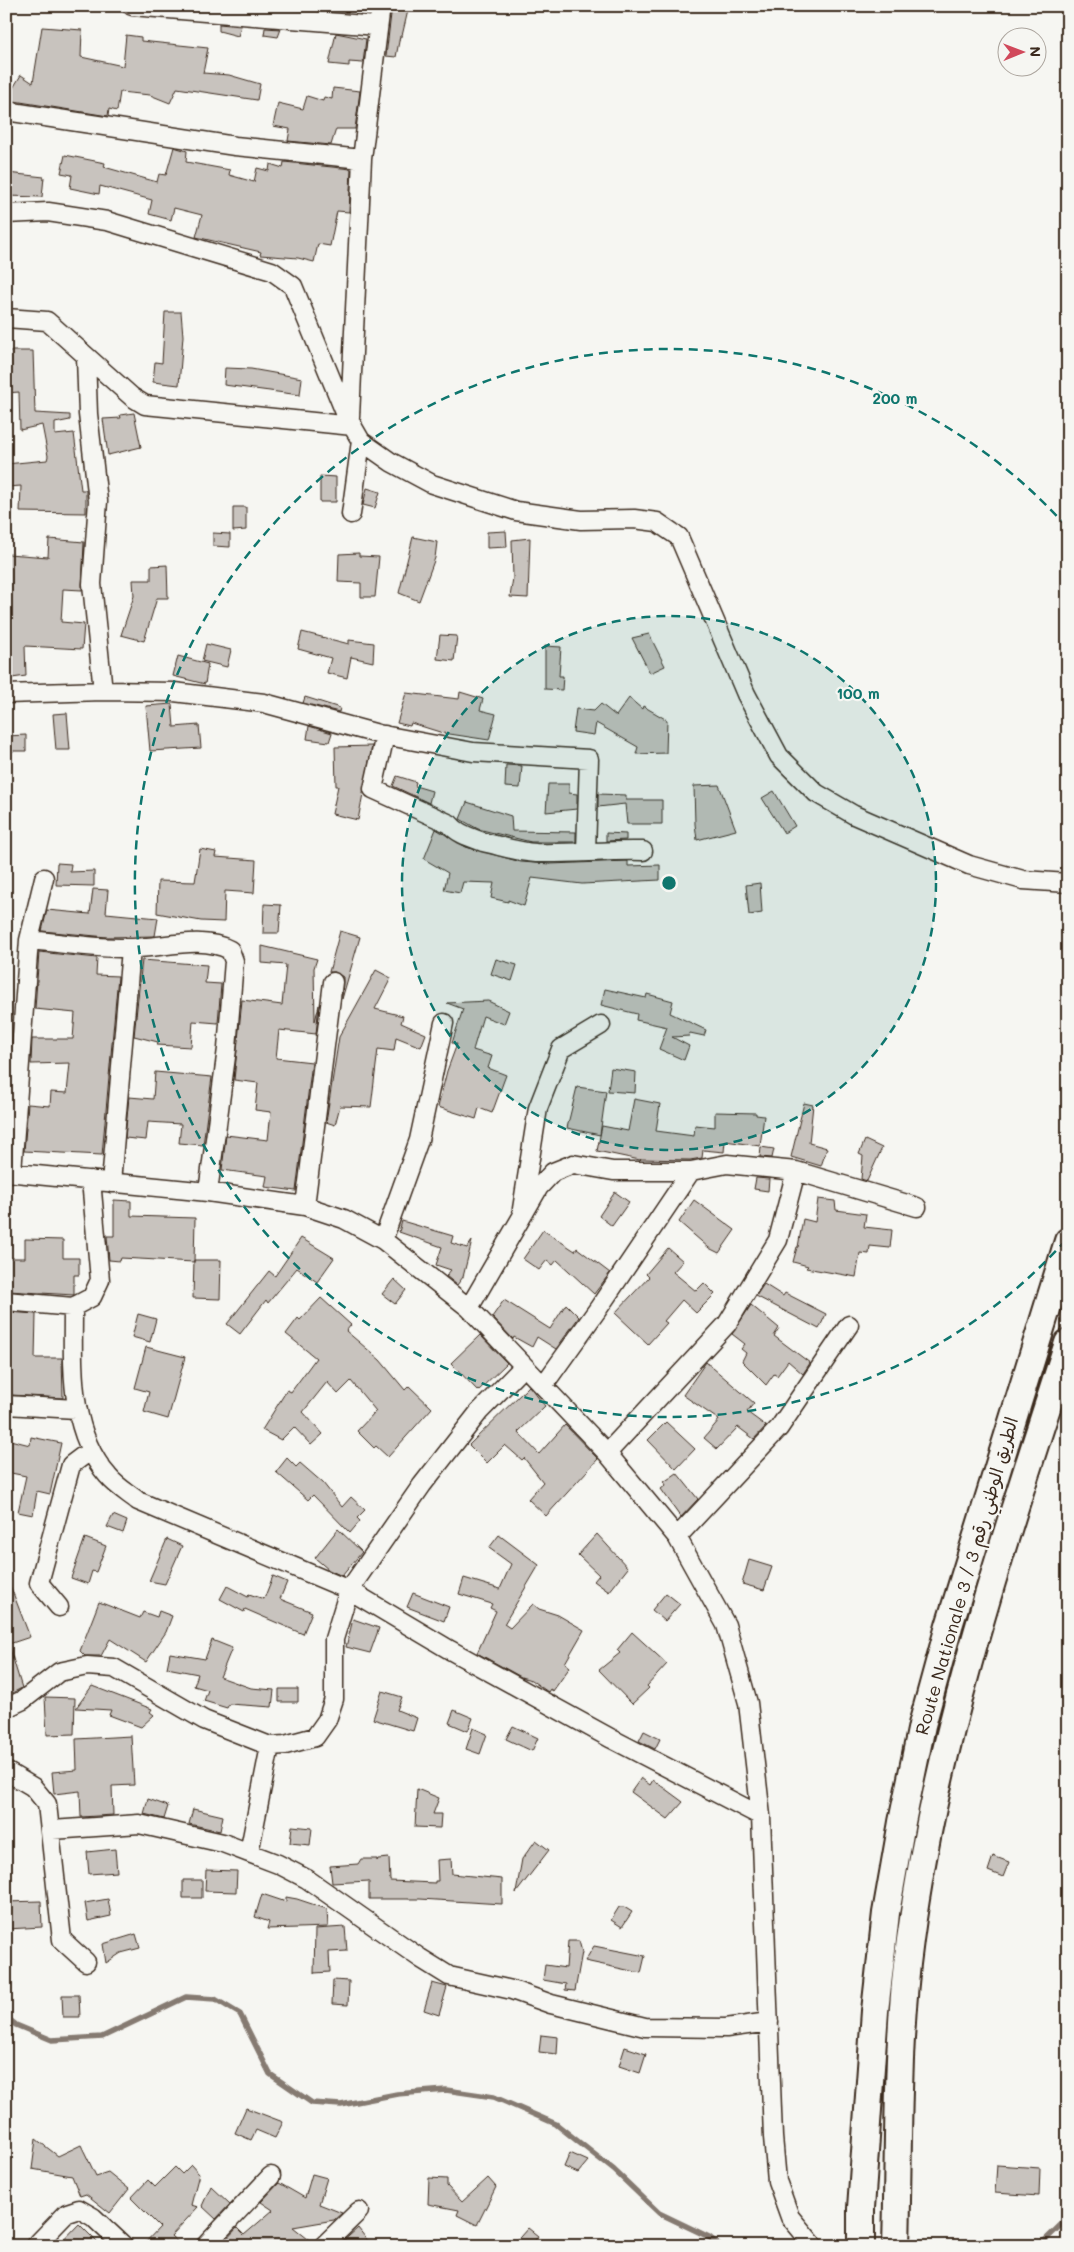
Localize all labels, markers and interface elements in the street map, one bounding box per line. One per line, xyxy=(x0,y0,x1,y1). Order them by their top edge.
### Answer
north arrow xyxy=(996,28,1046,78)
text: N xyxy=(1026,46,1045,57)
text: 200 m xyxy=(873,388,918,408)
text: 100 m xyxy=(836,683,880,703)
centre of rings xyxy=(660,874,678,892)
street label: Route Nationale 3 / الطريق الوطني رقم 3 xyxy=(909,1414,1028,1739)

